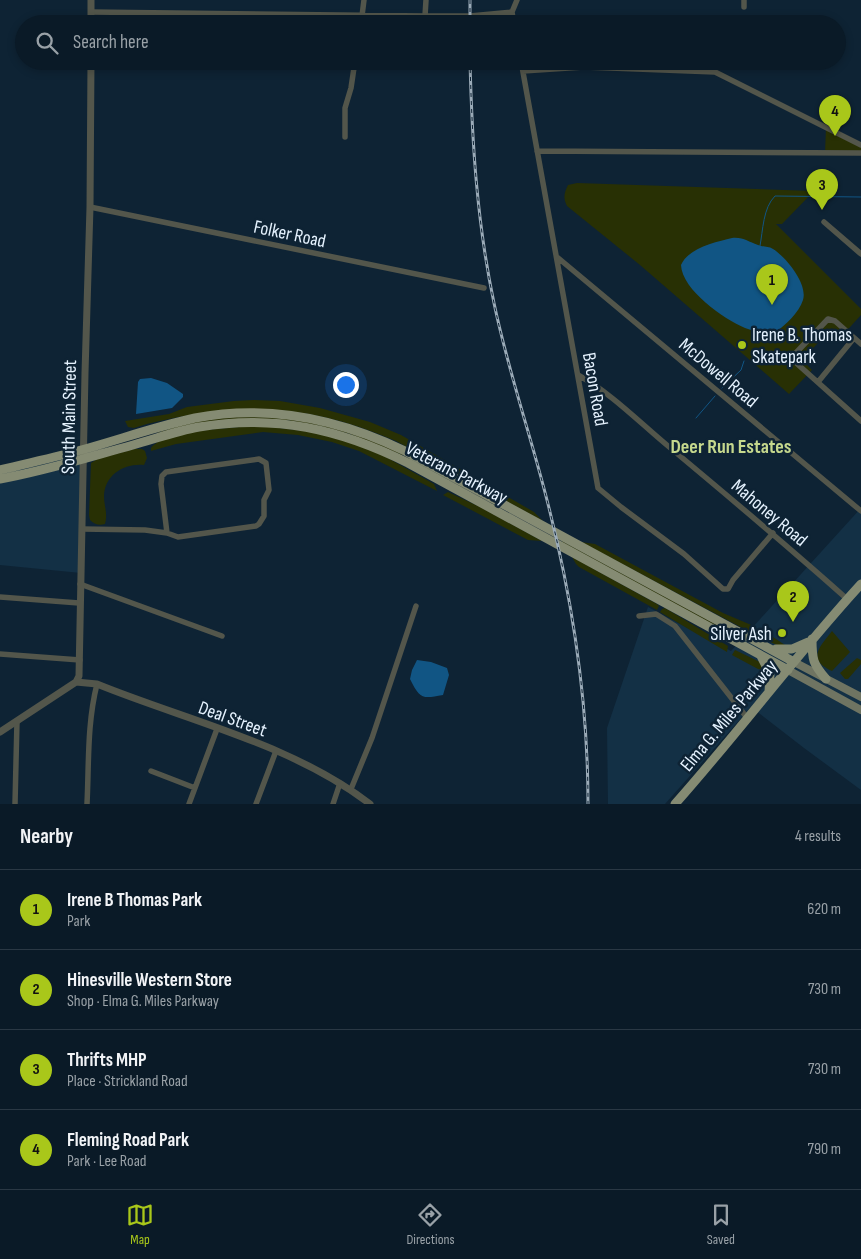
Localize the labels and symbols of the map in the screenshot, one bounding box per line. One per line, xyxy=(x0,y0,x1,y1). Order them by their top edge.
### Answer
pin: 4 xyxy=(819,95,851,136)
pin: 3 xyxy=(806,169,838,210)
street label: Folker Road xyxy=(252,216,328,253)
pin: 1 xyxy=(756,264,788,305)
place label: Irene B. Thomas Skatepark xyxy=(752,324,852,369)
street label: McDowell Road xyxy=(674,333,762,413)
marker: Irene B. Thomas Skatepark xyxy=(736,339,748,351)
street label: Bacon Road xyxy=(577,351,612,428)
street label: South Main Street xyxy=(57,359,82,474)
your location xyxy=(333,372,359,398)
district label: Deer Run Estates xyxy=(670,435,792,459)
street label: Veterans Parkway xyxy=(401,437,512,510)
street label: Mahoney Road xyxy=(726,475,812,552)
pin: 2 xyxy=(777,581,809,622)
place label: Silver Ash xyxy=(710,623,772,646)
marker: Silver Ash xyxy=(776,627,788,639)
street label: Elma G. Miles Parkway xyxy=(676,655,783,776)
street label: Deal Street xyxy=(195,696,270,742)

